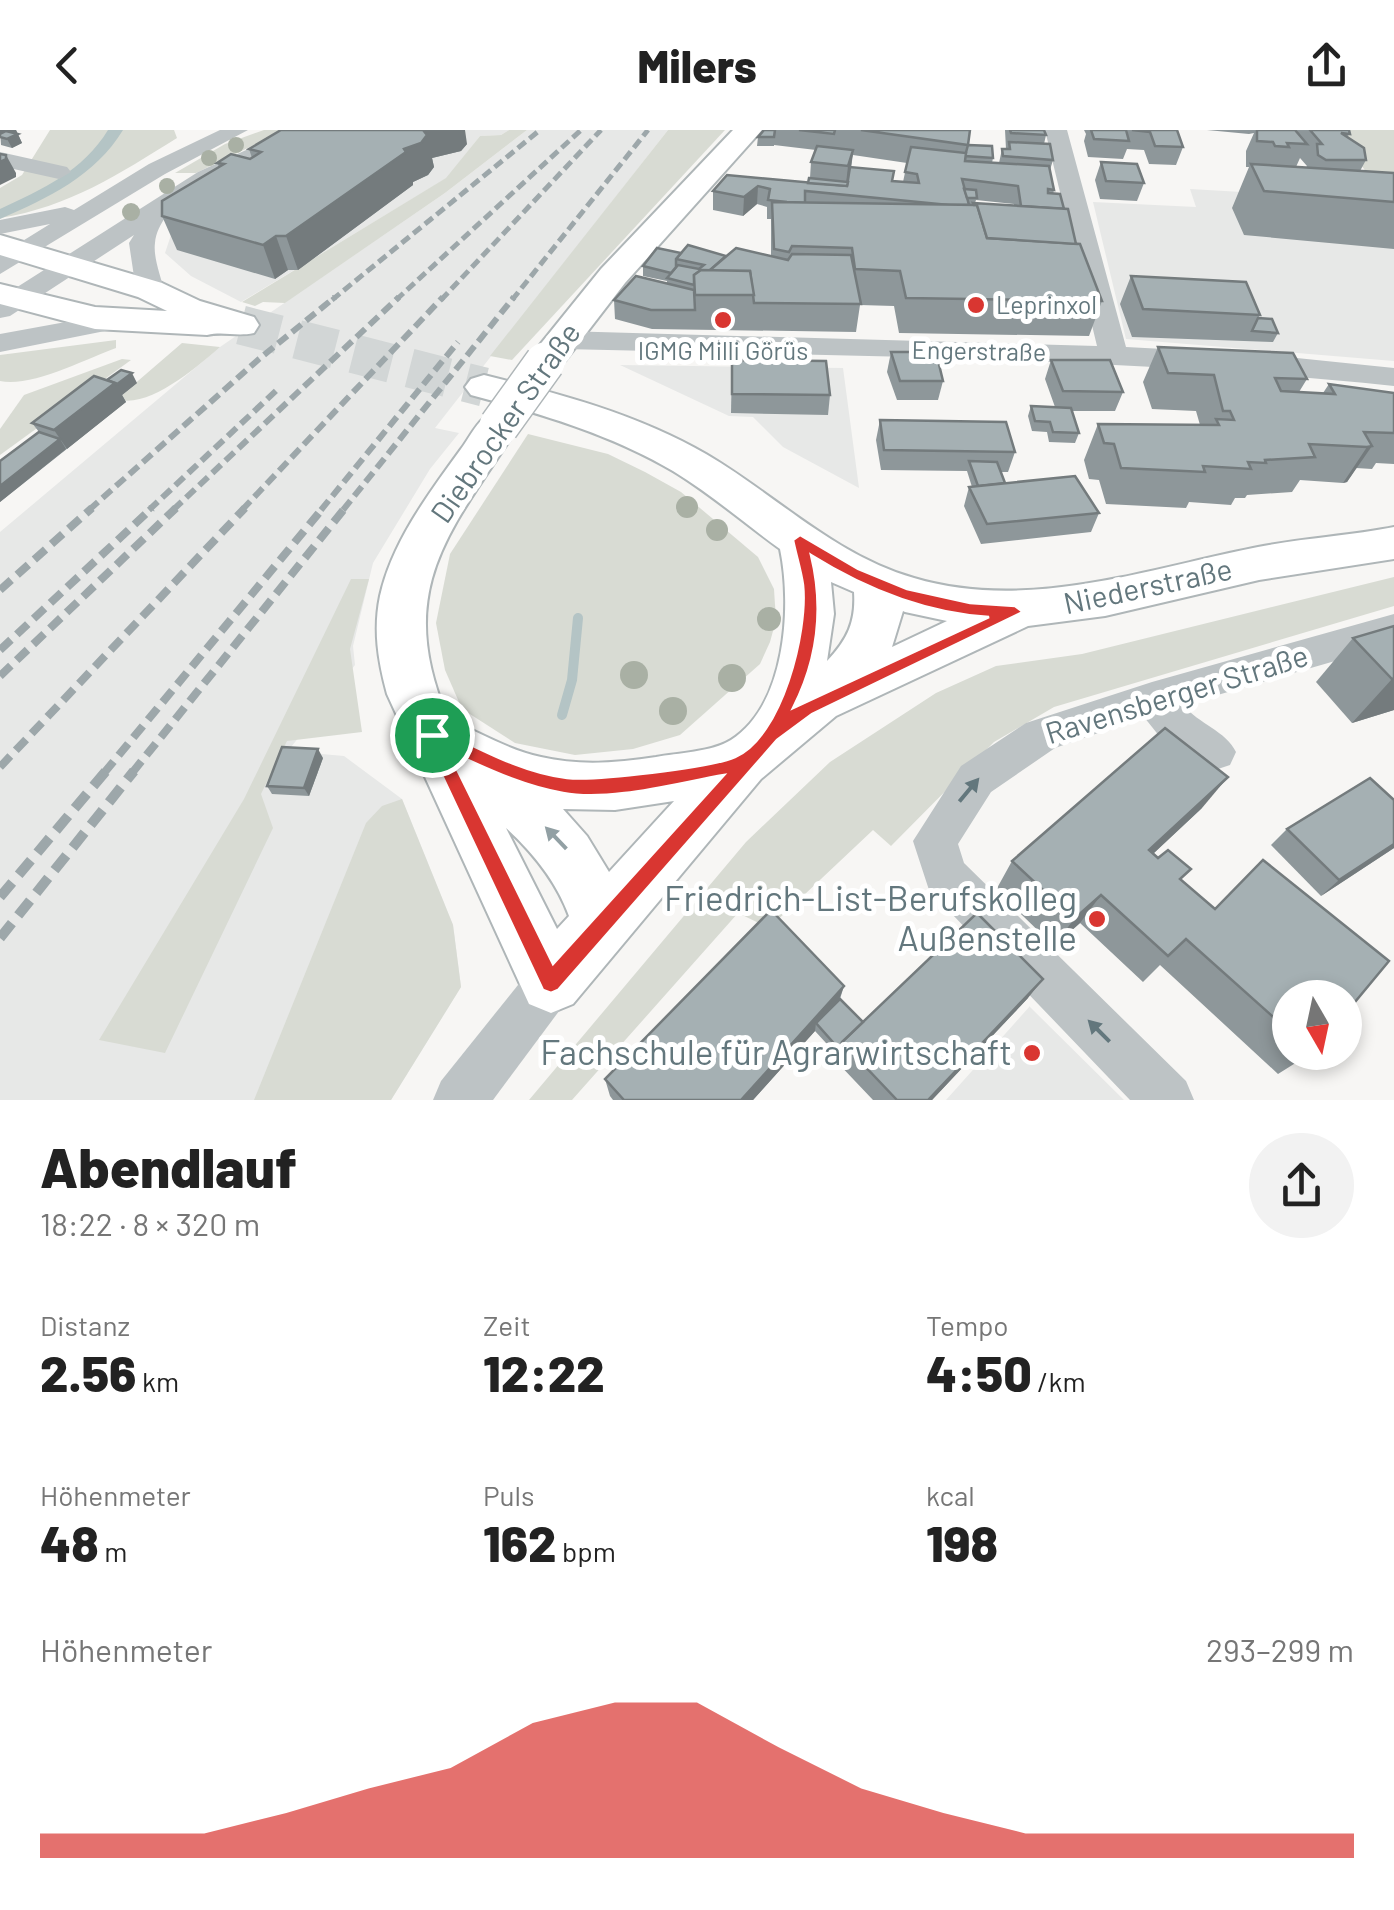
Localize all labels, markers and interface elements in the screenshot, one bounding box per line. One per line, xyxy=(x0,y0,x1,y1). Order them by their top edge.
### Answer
icon: back xyxy=(40,38,95,93)
text: Milers xyxy=(637,38,757,92)
icon: share xyxy=(1299,38,1354,93)
place label: Leprinxol xyxy=(996,289,1097,319)
marker: Leprinxol xyxy=(965,294,987,316)
marker: IGMG Milli Görüs xyxy=(712,309,734,331)
street label: Diebrocker Straße xyxy=(422,315,587,529)
street label: Engerstraße xyxy=(912,334,1047,366)
place label: IGMG Milli Görüs xyxy=(638,335,808,365)
street label: Niederstraße xyxy=(1060,550,1235,620)
street label: Ravensberger Straße xyxy=(1041,636,1312,750)
pin xyxy=(390,693,475,778)
icon: arrive xyxy=(405,708,460,763)
one-way arrow xyxy=(958,777,979,802)
one-way arrow xyxy=(544,827,568,851)
place label: Friedrich-List-Berufskolleg Außenstelle xyxy=(664,876,1077,958)
marker: Friedrich-List-Berufskolleg Außenstelle xyxy=(1086,908,1108,930)
north arrow xyxy=(1272,980,1362,1070)
map controls xyxy=(1272,980,1362,1070)
one-way arrow xyxy=(1087,1019,1111,1043)
place label: Fachschule für Agrarwirtschaft xyxy=(540,1030,1012,1072)
marker: Fachschule für Agrarwirtschaft xyxy=(1021,1042,1043,1064)
text: Abendlauf xyxy=(40,1133,297,1199)
button: share xyxy=(1249,1133,1354,1238)
text: 18:22 · 8 × 320 m xyxy=(40,1204,260,1242)
text: Distanz xyxy=(40,1308,130,1342)
text: Zeit xyxy=(483,1308,531,1342)
text: Tempo xyxy=(926,1308,1009,1342)
text: 2.56 xyxy=(40,1342,136,1402)
text: 12:22 xyxy=(483,1342,605,1402)
text: 4:50 xyxy=(926,1342,1032,1402)
text: km xyxy=(136,1364,179,1398)
text: /km xyxy=(1032,1364,1086,1398)
text: Höhenmeter xyxy=(40,1478,191,1512)
text: Puls xyxy=(483,1478,535,1512)
text: kcal xyxy=(926,1478,975,1512)
text: 48 xyxy=(40,1512,99,1572)
text: 162 xyxy=(483,1512,556,1572)
text: 198 xyxy=(926,1512,998,1572)
text: m xyxy=(99,1534,127,1568)
text: bpm xyxy=(556,1534,616,1568)
text: Höhenmeter xyxy=(40,1630,212,1668)
text: 293–299 m xyxy=(1206,1630,1354,1668)

